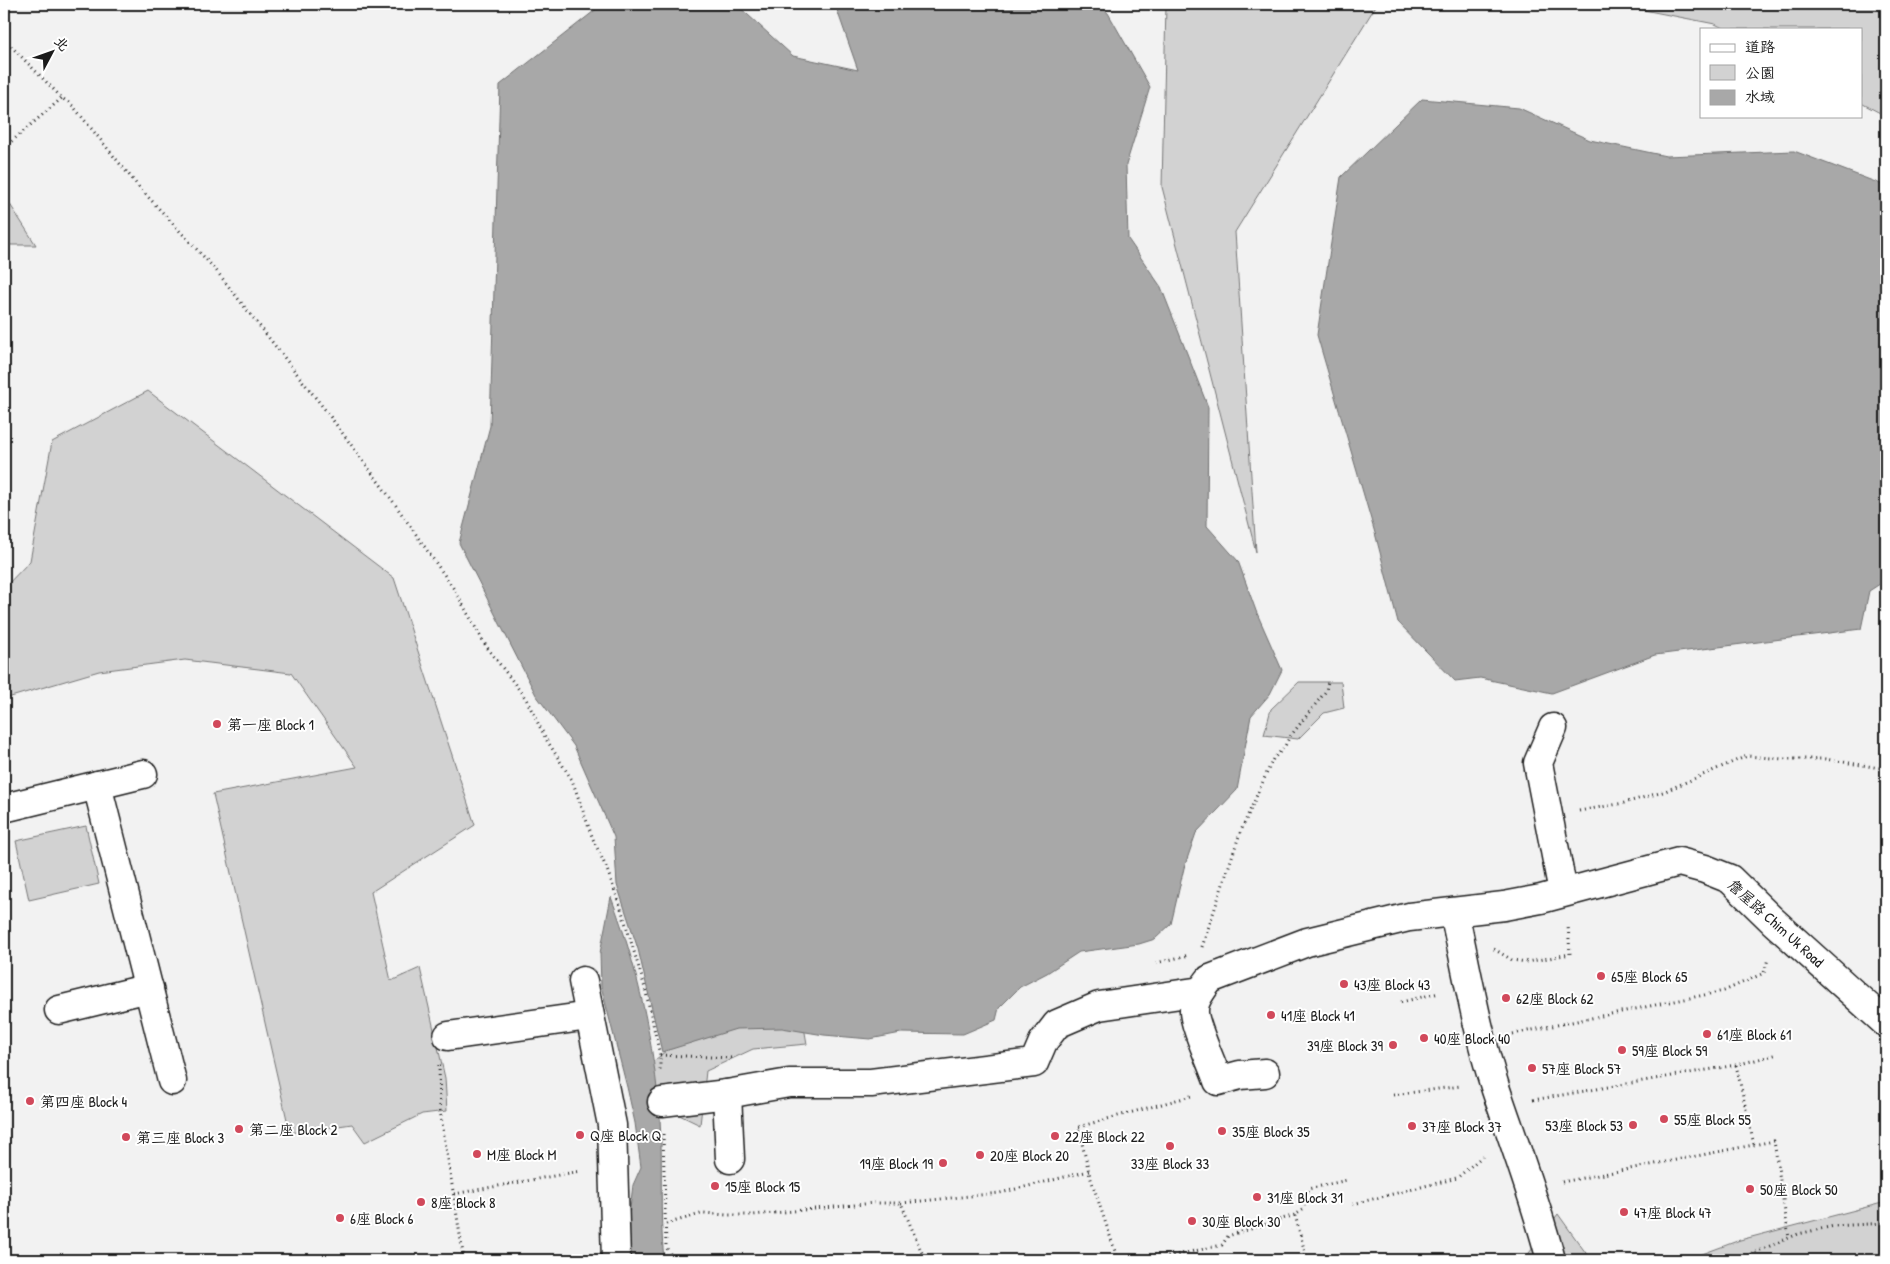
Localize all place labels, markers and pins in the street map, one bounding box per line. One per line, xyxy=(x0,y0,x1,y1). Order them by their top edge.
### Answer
place label: 第一座 Block 1 xyxy=(227,714,314,735)
marker: 第一座 Block 1 xyxy=(211,718,223,730)
place label: 65座 Block 65 xyxy=(1611,966,1688,987)
marker: 65座 Block 65 xyxy=(1595,970,1607,982)
place label: 43座 Block 43 xyxy=(1354,974,1431,995)
marker: 43座 Block 43 xyxy=(1338,978,1350,990)
place label: 62座 Block 62 xyxy=(1516,988,1594,1009)
marker: 62座 Block 62 xyxy=(1500,992,1512,1004)
place label: 41座 Block 41 xyxy=(1281,1005,1355,1026)
marker: 41座 Block 41 xyxy=(1265,1009,1277,1021)
place label: 61座 Block 61 xyxy=(1717,1024,1791,1045)
place label: 40座 Block 40 xyxy=(1434,1028,1511,1049)
marker: 61座 Block 61 xyxy=(1701,1028,1713,1040)
marker: 40座 Block 40 xyxy=(1418,1032,1430,1044)
place label: 39座 Block 39 xyxy=(1307,1035,1383,1056)
marker: 39座 Block 39 xyxy=(1387,1039,1399,1051)
place label: 59座 Block 59 xyxy=(1632,1040,1708,1061)
marker: 59座 Block 59 xyxy=(1616,1044,1628,1056)
place label: 57座 Block 57 xyxy=(1542,1058,1621,1079)
marker: 57座 Block 57 xyxy=(1526,1062,1538,1074)
place label: 第四座 Block 4 xyxy=(40,1091,128,1112)
marker: 第四座 Block 4 xyxy=(24,1095,36,1107)
place label: 55座 Block 55 xyxy=(1674,1109,1752,1130)
marker: 55座 Block 55 xyxy=(1658,1113,1670,1125)
place label: 53座 Block 53 xyxy=(1545,1115,1623,1136)
place label: 37座 Block 37 xyxy=(1422,1116,1502,1137)
place label: 第二座 Block 2 xyxy=(249,1119,338,1140)
marker: 53座 Block 53 xyxy=(1627,1119,1639,1131)
marker: 37座 Block 37 xyxy=(1406,1120,1418,1132)
place label: 35座 Block 35 xyxy=(1232,1121,1310,1142)
marker: 第二座 Block 2 xyxy=(233,1123,245,1135)
place label: Q座 Block Q xyxy=(590,1125,661,1146)
marker: 35座 Block 35 xyxy=(1216,1125,1228,1137)
place label: 22座 Block 22 xyxy=(1065,1126,1145,1147)
place label: 第三座 Block 3 xyxy=(136,1127,225,1148)
marker: Q座 Block Q xyxy=(574,1129,586,1141)
marker: 22座 Block 22 xyxy=(1049,1130,1061,1142)
marker: 第三座 Block 3 xyxy=(120,1131,132,1143)
marker: 33座 Block 33 xyxy=(1164,1140,1176,1152)
place label: M座 Block M xyxy=(487,1144,557,1165)
place label: 20座 Block 20 xyxy=(990,1145,1069,1166)
marker: M座 Block M xyxy=(471,1148,483,1160)
marker: 20座 Block 20 xyxy=(974,1149,986,1161)
place label: 19座 Block 19 xyxy=(860,1153,933,1174)
place label: 33座 Block 33 xyxy=(1131,1153,1210,1174)
marker: 19座 Block 19 xyxy=(937,1157,949,1169)
place label: 15座 Block 15 xyxy=(725,1176,801,1197)
place label: 50座 Block 50 xyxy=(1760,1179,1838,1200)
marker: 15座 Block 15 xyxy=(709,1180,721,1192)
marker: 50座 Block 50 xyxy=(1744,1183,1756,1195)
place label: 31座 Block 31 xyxy=(1267,1187,1343,1208)
marker: 31座 Block 31 xyxy=(1251,1191,1263,1203)
place label: 8座 Block 8 xyxy=(431,1192,496,1213)
marker: 8座 Block 8 xyxy=(415,1196,427,1208)
place label: 47座 Block 47 xyxy=(1634,1202,1712,1223)
marker: 47座 Block 47 xyxy=(1618,1206,1630,1218)
place label: 6座 Block 6 xyxy=(350,1208,414,1229)
place label: 30座 Block 30 xyxy=(1202,1211,1281,1232)
marker: 6座 Block 6 xyxy=(334,1212,346,1224)
marker: 30座 Block 30 xyxy=(1186,1215,1198,1227)

